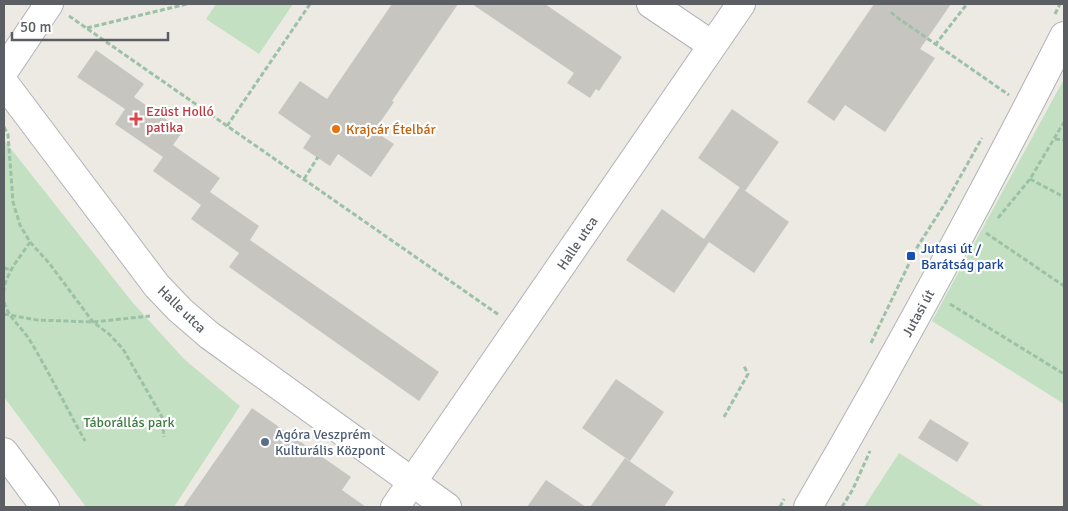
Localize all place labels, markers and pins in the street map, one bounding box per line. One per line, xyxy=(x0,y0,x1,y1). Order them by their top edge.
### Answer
place label: Ezüst Holló patika xyxy=(146,103,214,136)
marker: Ezüst Holló patika xyxy=(130,113,142,125)
place label: Krajcár Ételbár xyxy=(346,121,437,138)
marker: Krajcár Ételbár xyxy=(330,123,342,135)
place label: Jutasi út / Barátság park xyxy=(921,240,1004,273)
marker: Jutasi út / Barátság park xyxy=(905,250,917,262)
place label: Agóra Veszprém Kulturális Központ xyxy=(275,426,385,459)
marker: Agóra Veszprém Kulturális Központ xyxy=(259,436,271,448)

